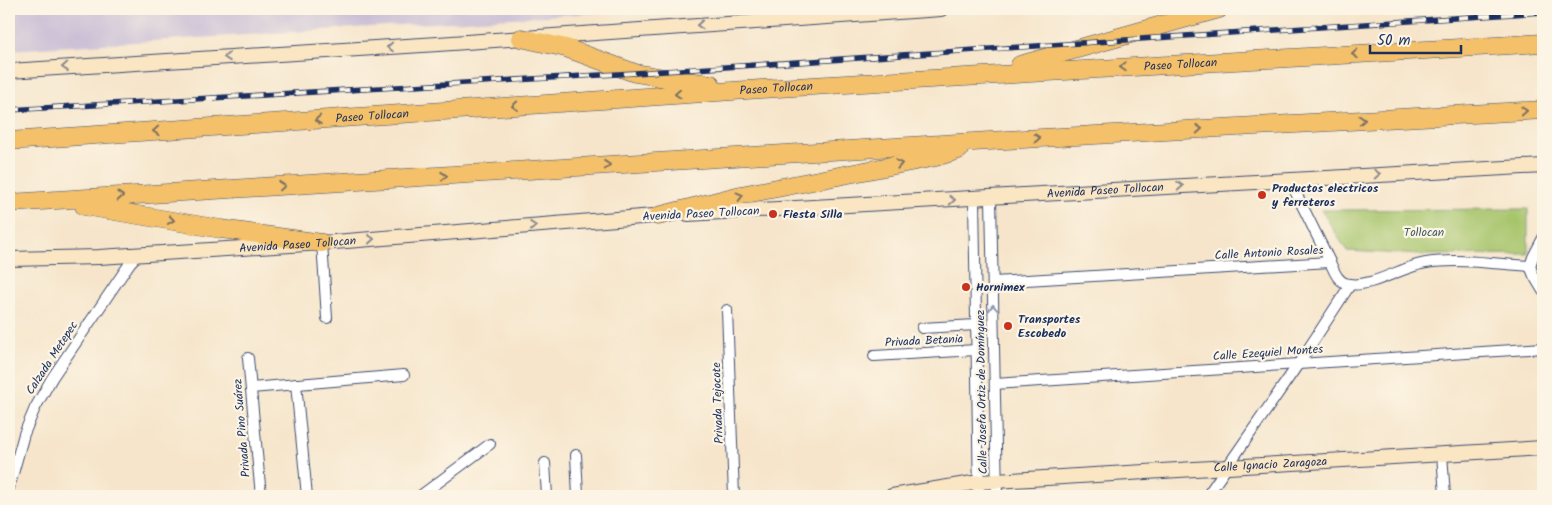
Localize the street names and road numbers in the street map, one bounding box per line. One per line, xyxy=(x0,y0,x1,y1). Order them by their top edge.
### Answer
street label: Paseo Tollocan xyxy=(1143,53,1218,76)
street label: Paseo Tollocan xyxy=(739,76,813,100)
street label: Paseo Tollocan xyxy=(335,104,409,128)
street label: Avenida Paseo Tollocan xyxy=(1046,177,1164,203)
street label: Avenida Paseo Tollocan xyxy=(642,201,760,227)
street label: Avenida Paseo Tollocan xyxy=(239,231,357,258)
street label: Calle Antonio Rosales xyxy=(1214,241,1324,265)
street label: Calle Josefa Ortiz de Domínguez xyxy=(971,310,993,474)
street label: Calzada Metepec xyxy=(21,317,83,399)
street label: Privada Betania xyxy=(884,329,964,353)
street label: Calle Ezequiel Montes xyxy=(1212,340,1324,366)
street label: Privada Tejocote xyxy=(707,361,729,444)
street label: Privada Pino Suárez xyxy=(228,378,256,478)
street label: Calle Ignacio Zaragoza xyxy=(1213,452,1328,477)

